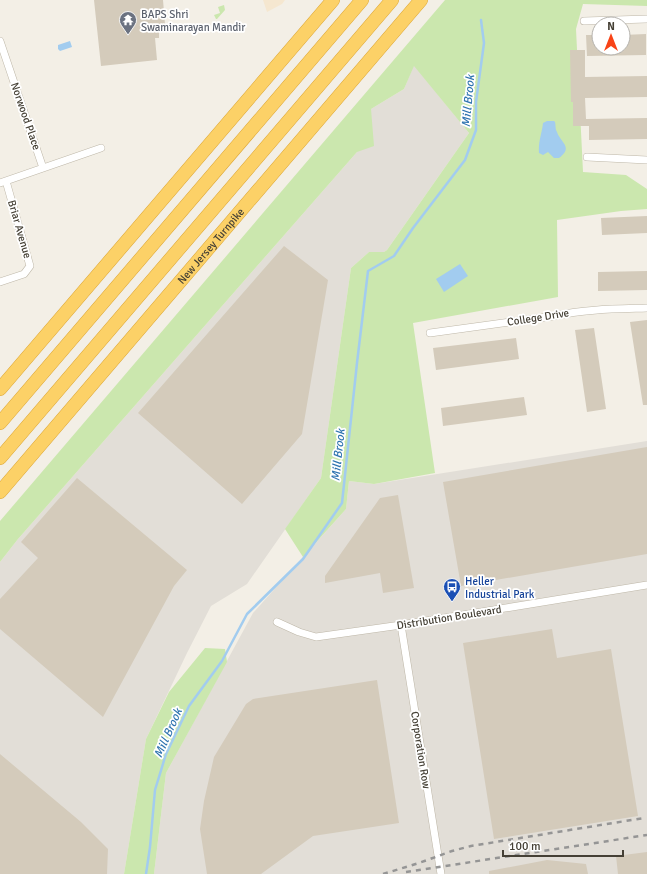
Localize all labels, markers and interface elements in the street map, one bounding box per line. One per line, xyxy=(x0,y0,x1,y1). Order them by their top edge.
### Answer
place label: BAPS Shri Swaminarayan Mandir xyxy=(141,8,245,34)
temple icon: BAPS Shri Swaminarayan Mandir xyxy=(118,10,138,35)
north arrow xyxy=(591,16,631,56)
text: N xyxy=(607,20,615,33)
water label: Mill Brook xyxy=(459,73,478,128)
street label: Norwood Place xyxy=(8,81,43,152)
street label: Briar Avenue xyxy=(5,198,34,260)
street label: New Jersey Turnpike xyxy=(175,206,247,287)
street label: College Drive xyxy=(506,306,570,329)
water label: Mill Brook xyxy=(328,427,349,482)
place label: Heller Industrial Park xyxy=(465,575,535,601)
bus stop icon: Heller Industrial Park xyxy=(442,577,462,602)
street label: Distribution Boulevard xyxy=(396,603,503,632)
water label: Mill Brook xyxy=(151,705,186,760)
street label: Corporation Row xyxy=(408,710,433,790)
scale bar xyxy=(503,832,623,858)
text: 100 m xyxy=(509,839,541,854)

